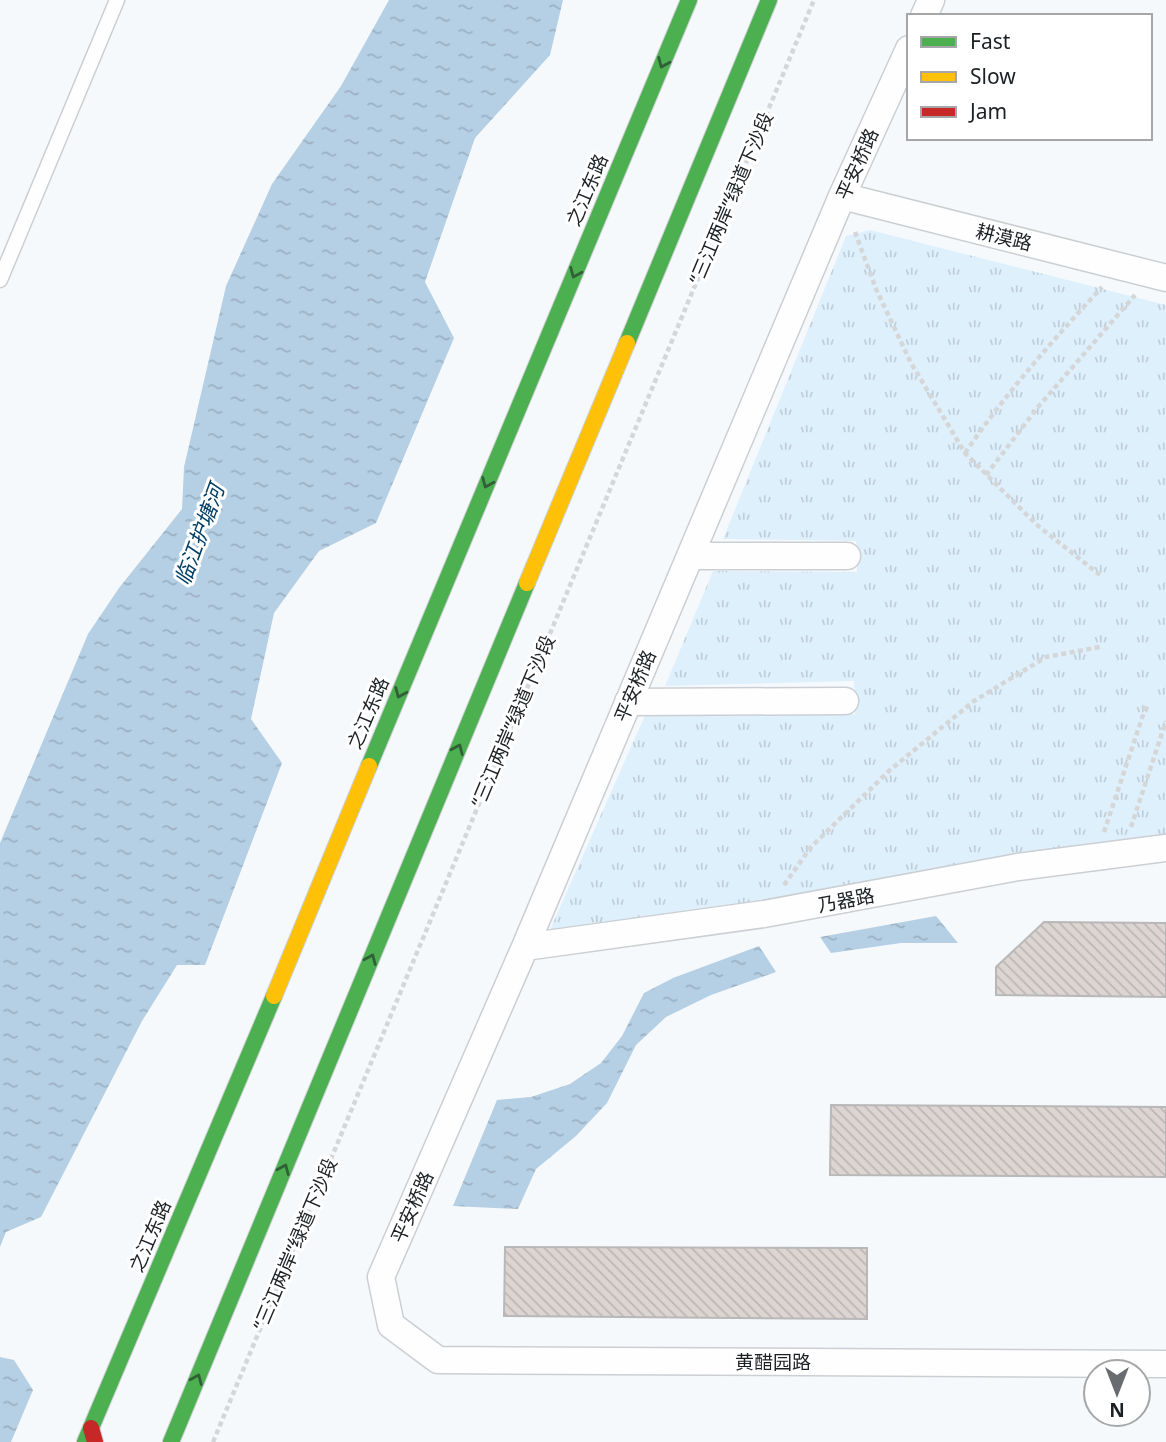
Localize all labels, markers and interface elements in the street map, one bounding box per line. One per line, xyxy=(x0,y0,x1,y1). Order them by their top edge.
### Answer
legend xyxy=(907,14,1152,140)
text: Fast xyxy=(970,27,1011,55)
one-way arrow xyxy=(657,56,671,68)
text: Slow xyxy=(970,62,1016,90)
text: Jam xyxy=(968,97,1007,125)
street label: “三江两岸”绿道下沙段 xyxy=(683,108,779,288)
street label: 平安桥路 xyxy=(830,124,884,204)
street label: 之江东路 xyxy=(560,150,614,230)
street label: 耕漠路 xyxy=(973,217,1035,257)
one-way arrow xyxy=(569,266,583,278)
one-way arrow xyxy=(481,475,495,488)
water label: 临江护塘河 xyxy=(168,477,232,589)
street label: “三江两岸”绿道下沙段 xyxy=(465,631,561,811)
street label: 平安桥路 xyxy=(608,646,662,726)
street label: 之江东路 xyxy=(341,673,395,753)
one-way arrow xyxy=(394,686,408,698)
one-way arrow xyxy=(450,743,464,755)
street label: 乃器路 xyxy=(816,882,876,918)
one-way arrow xyxy=(363,953,377,965)
street label: “三江两岸”绿道下沙段 xyxy=(247,1154,343,1334)
one-way arrow xyxy=(276,1163,290,1176)
street label: 平安桥路 xyxy=(385,1167,439,1247)
street label: 之江东路 xyxy=(123,1196,177,1276)
street label: 黄醋园路 xyxy=(735,1349,811,1375)
north arrow xyxy=(1082,1358,1152,1428)
one-way arrow xyxy=(189,1374,203,1386)
text: N xyxy=(1109,1397,1125,1423)

